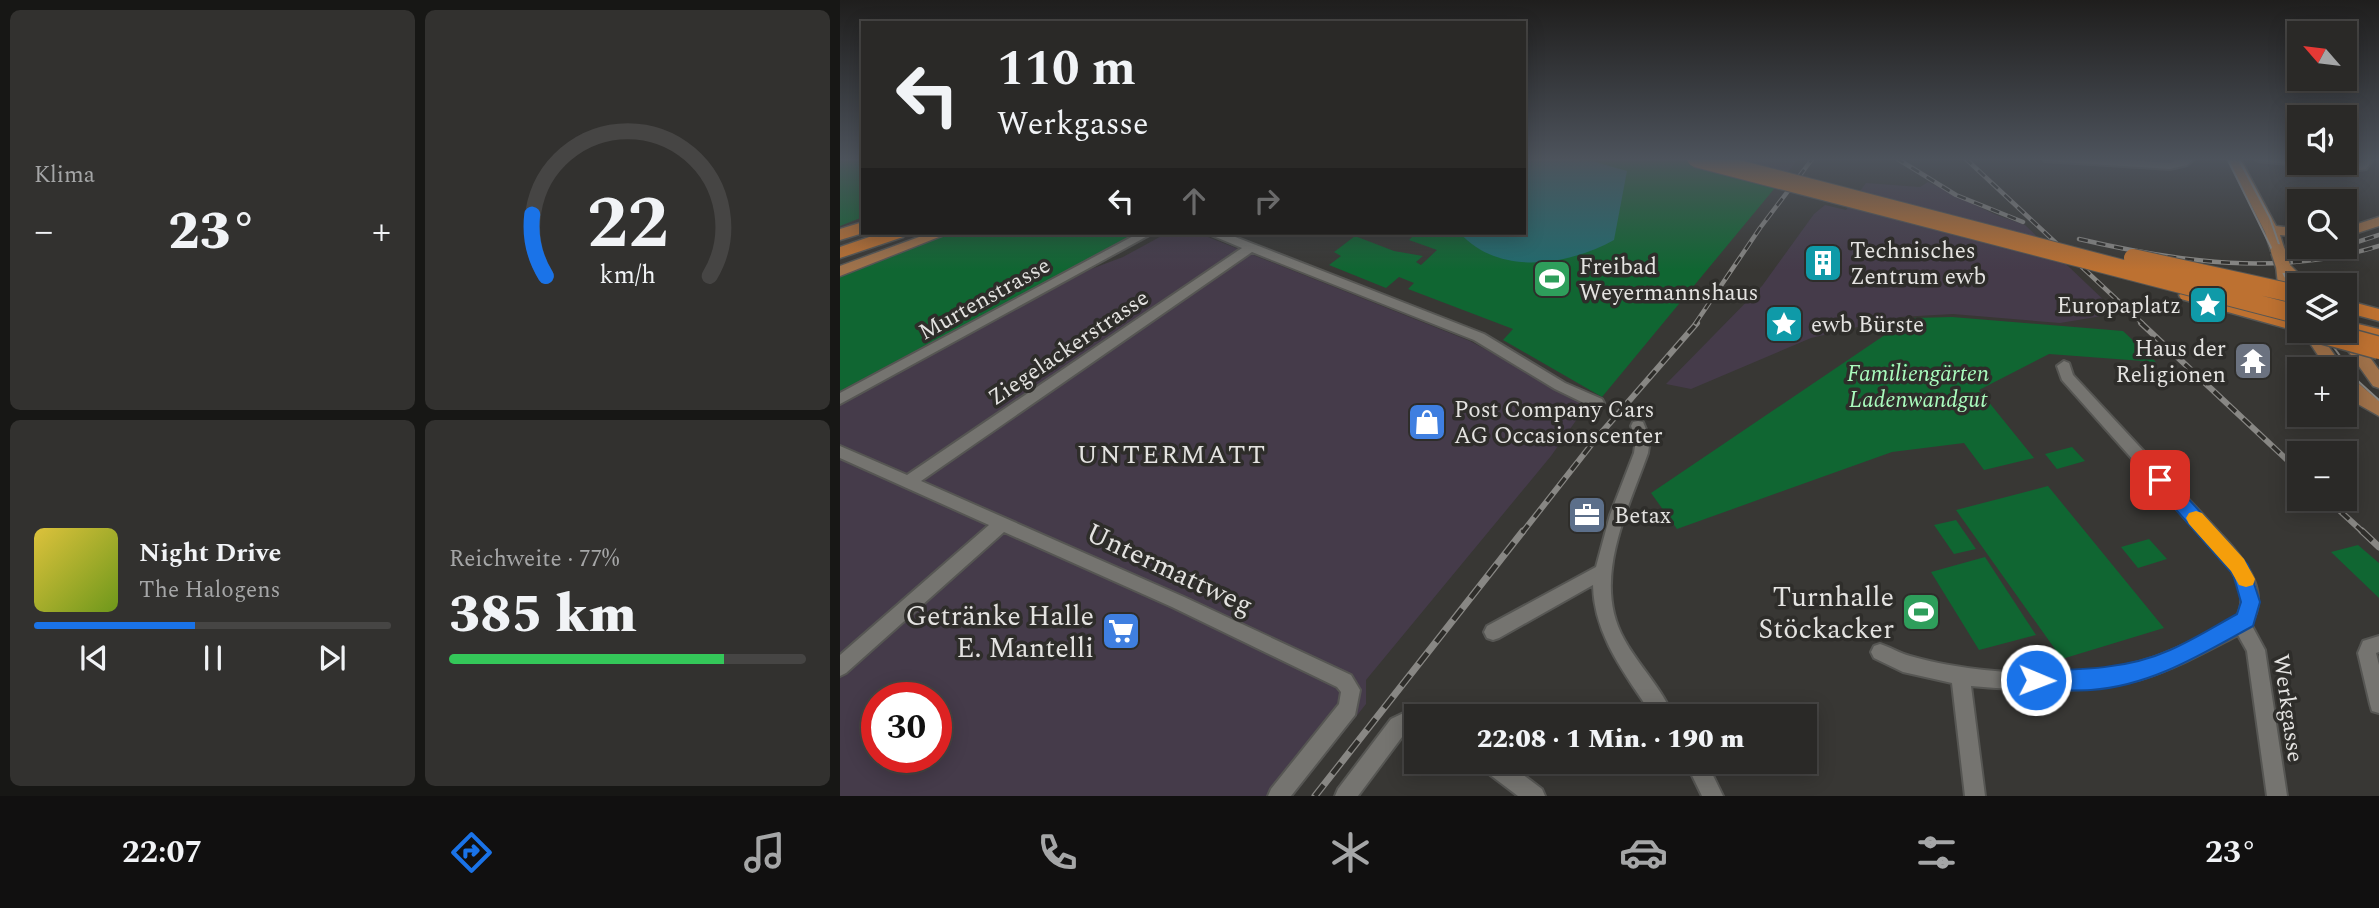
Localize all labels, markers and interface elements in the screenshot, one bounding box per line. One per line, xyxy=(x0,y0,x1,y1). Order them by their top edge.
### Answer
north arrow xyxy=(2287,21,2357,91)
map controls xyxy=(2287,21,2357,511)
text: 110 m xyxy=(997,32,1136,107)
icon: left xyxy=(882,49,973,140)
text: Werkgasse xyxy=(997,100,1148,149)
button: sound xyxy=(2287,105,2357,175)
text: Klima xyxy=(34,158,95,193)
text: 22 xyxy=(587,169,668,280)
icon: left xyxy=(1102,182,1140,220)
icon: ahead xyxy=(1175,182,1213,220)
icon: right xyxy=(1248,182,1286,220)
button: search xyxy=(2287,189,2357,259)
text: 23° xyxy=(168,193,257,272)
text: − xyxy=(34,203,53,261)
text: + xyxy=(372,203,391,261)
place label: Technisches Zentrum ewb xyxy=(1850,234,1986,295)
building icon: Technisches Zentrum ewb xyxy=(1802,242,1844,284)
street label: Murtenstrasse xyxy=(912,249,1057,350)
place label: Freibad Weyermannshaus xyxy=(1579,250,1759,311)
text: km/h xyxy=(599,257,656,295)
sports icon: Freibad Weyermannshaus xyxy=(1531,258,1573,300)
button: layers xyxy=(2287,273,2357,343)
street label: Ziegelackerstrasse xyxy=(981,281,1156,415)
place icon: Europaplatz xyxy=(2187,284,2229,326)
place label: Europaplatz xyxy=(2057,289,2181,324)
place icon: ewb Bürste xyxy=(1763,303,1805,345)
place label: ewb Bürste xyxy=(1811,308,1924,343)
place label: Haus der Religionen xyxy=(2116,332,2226,393)
temple icon: Haus der Religionen xyxy=(2232,340,2274,382)
park label: Familiengärten Ladenwandgut xyxy=(1847,357,1989,418)
button: + xyxy=(2287,357,2357,427)
place label: Post Company Cars AG Occasionscenter xyxy=(1454,393,1663,454)
shop icon: Post Company Cars AG Occasionscenter xyxy=(1406,401,1448,443)
district label: UNTERMATT xyxy=(1077,435,1267,475)
button: − xyxy=(2287,441,2357,511)
pin xyxy=(2130,450,2190,510)
icon: arrive xyxy=(2141,461,2179,499)
office icon: Betax xyxy=(1566,494,1608,536)
place label: Betax xyxy=(1614,499,1671,534)
street label: Untermattweg xyxy=(1079,512,1260,627)
text: Night Drive xyxy=(139,533,281,573)
text: Reichweite · 77% xyxy=(449,542,619,577)
text: The Halogens xyxy=(139,573,281,608)
text: 385 km xyxy=(449,576,637,655)
place label: Turnhalle Stöckacker xyxy=(1758,576,1894,651)
sports icon: Turnhalle Stöckacker xyxy=(1900,591,1942,633)
place label: Getränke Halle E. Mantelli xyxy=(906,595,1094,670)
supermarket icon: Getränke Halle E. Mantelli xyxy=(1100,610,1142,652)
icon: previous xyxy=(75,639,113,677)
icon: pause xyxy=(194,639,232,677)
icon: next xyxy=(313,639,351,677)
position arrow xyxy=(1999,643,2073,717)
street label: Werkgasse xyxy=(2263,652,2312,765)
speed limit sign: 30 xyxy=(861,682,952,773)
text: 22:08 · 1 Min. · 190 m xyxy=(1477,719,1744,759)
text: 22:07 xyxy=(122,828,202,877)
icon: directions xyxy=(447,828,496,877)
icon: music xyxy=(740,828,789,877)
icon: phone xyxy=(1033,828,1082,877)
icon: climate xyxy=(1326,828,1375,877)
icon: car xyxy=(1619,828,1668,877)
icon: filters xyxy=(1912,828,1961,877)
text: 23° xyxy=(2205,828,2257,877)

